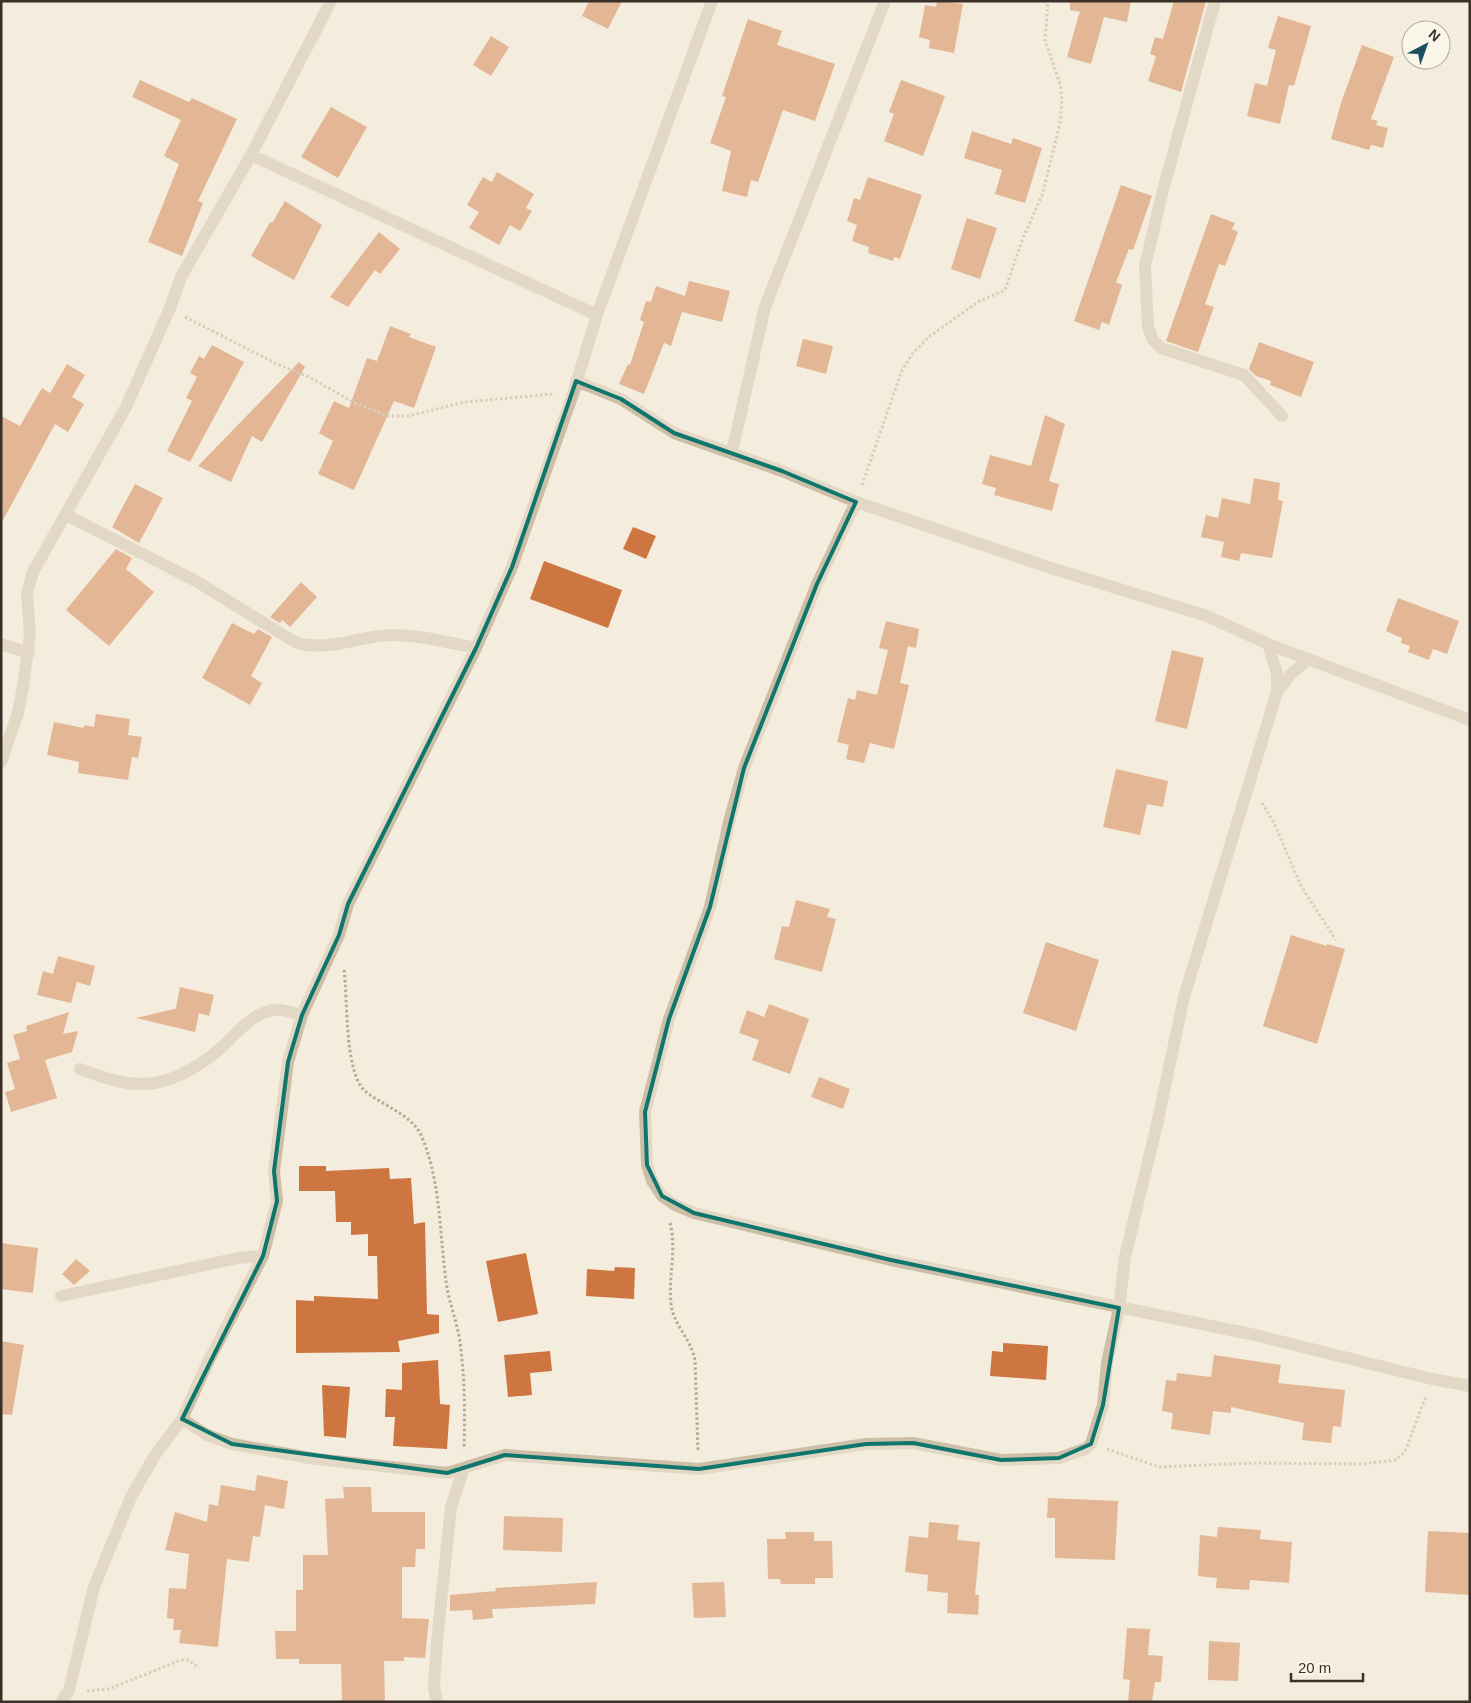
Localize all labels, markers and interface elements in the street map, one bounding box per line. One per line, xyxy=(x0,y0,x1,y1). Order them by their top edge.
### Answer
north arrow xyxy=(1401,20,1451,70)
text: N xyxy=(1425,26,1444,45)
scale bar xyxy=(1291,1650,1364,1682)
text: 20 m xyxy=(1298,1659,1331,1676)

